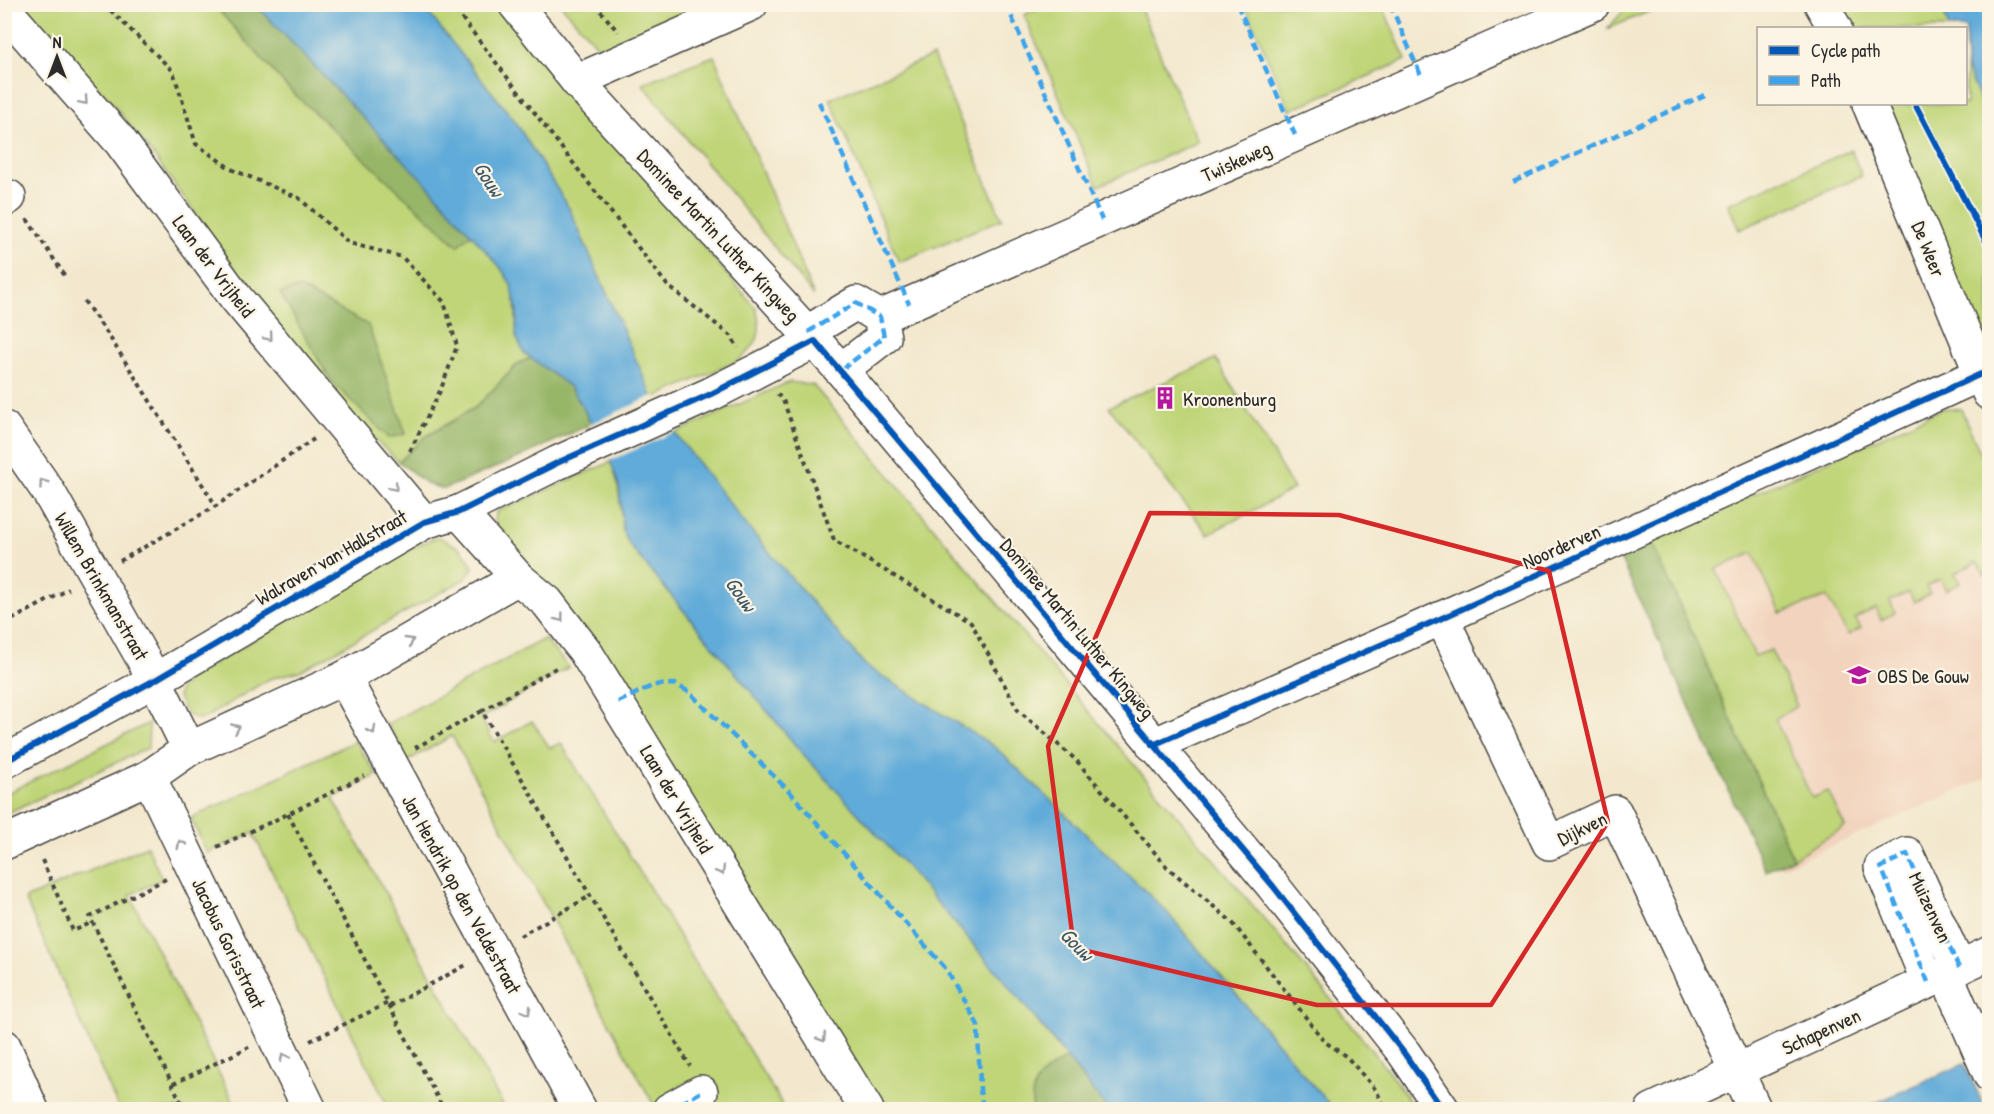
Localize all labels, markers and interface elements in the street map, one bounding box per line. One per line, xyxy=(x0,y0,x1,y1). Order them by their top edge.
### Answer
north arrow xyxy=(27,27,87,87)
legend xyxy=(1757,27,1967,105)
text: N xyxy=(53,31,62,53)
text: Cycle path xyxy=(1811,38,1881,63)
text: Path xyxy=(1811,68,1841,93)
one-way arrow xyxy=(77,94,88,104)
street label: Twiskeweg xyxy=(1197,134,1275,188)
street label: Dominee Martin Luther Kingweg xyxy=(632,143,807,328)
water label: Gouw xyxy=(467,156,512,204)
street label: Laan der Vrijheid xyxy=(167,209,261,323)
street label: De Weer xyxy=(1906,217,1952,281)
one-way arrow xyxy=(262,330,273,341)
building icon: Kroonenburg xyxy=(1152,385,1178,411)
place label: Kroonenburg xyxy=(1183,385,1276,412)
one-way arrow xyxy=(39,479,50,490)
one-way arrow xyxy=(387,480,398,491)
street label: Walraven van Hallstraat xyxy=(250,502,413,611)
street label: Willem Brinkmanstraat xyxy=(49,507,156,666)
street label: Noorderven xyxy=(1518,517,1604,575)
street label: Dominee Martin Luther Kingweg xyxy=(995,532,1162,724)
water label: Gouw xyxy=(719,571,765,619)
one-way arrow xyxy=(552,611,563,622)
one-way arrow xyxy=(404,636,414,648)
school or university icon: OBS De Gouw xyxy=(1846,662,1872,688)
place label: OBS De Gouw xyxy=(1877,662,1969,689)
one-way arrow xyxy=(229,723,240,735)
one-way arrow xyxy=(365,723,377,734)
street label: Laan der Vrijheid xyxy=(634,740,720,858)
street label: Jan Hendrik op den Veldestraat xyxy=(396,790,529,999)
street label: Dijkven xyxy=(1553,804,1611,852)
one-way arrow xyxy=(176,839,188,850)
one-way arrow xyxy=(713,865,725,875)
street label: Muizenven xyxy=(1903,867,1959,947)
street label: Jacobus Gorisstraat xyxy=(186,873,273,1014)
water label: Gouw xyxy=(1054,921,1102,969)
street label: Schapenven xyxy=(1777,1001,1865,1061)
one-way arrow xyxy=(520,1005,531,1015)
one-way arrow xyxy=(815,1032,827,1042)
one-way arrow xyxy=(280,1052,291,1063)

